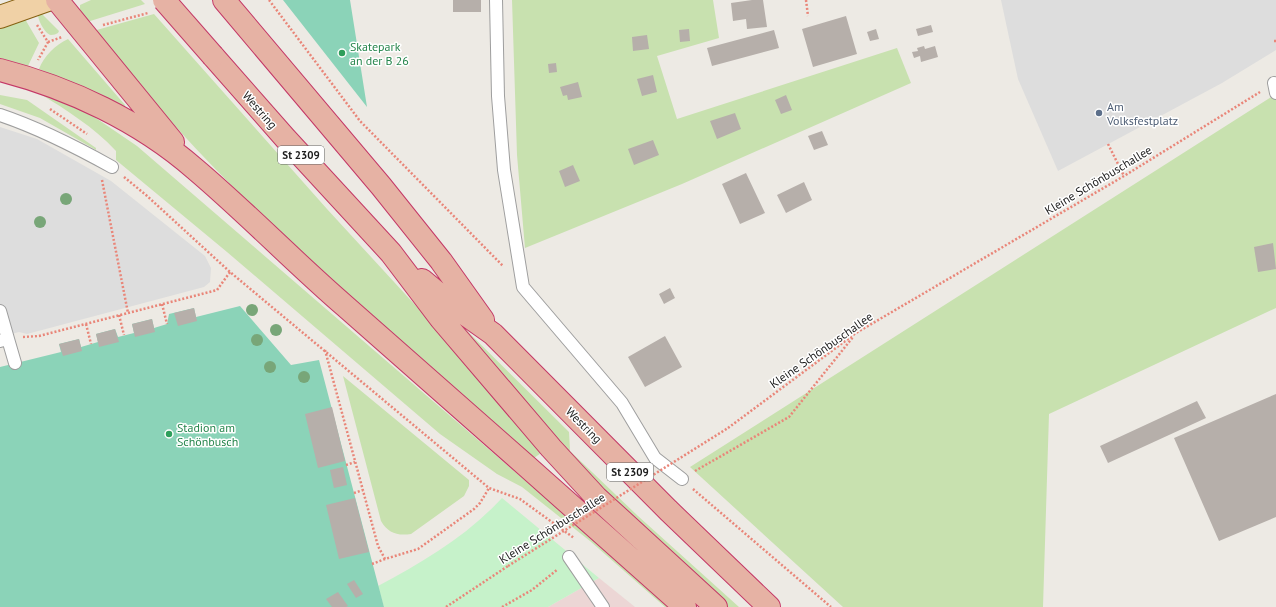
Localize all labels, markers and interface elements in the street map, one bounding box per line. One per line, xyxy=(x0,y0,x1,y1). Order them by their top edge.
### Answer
place label: Skatepark an der B 26 xyxy=(350,39,409,68)
marker: Skatepark an der B 26 xyxy=(337,48,347,58)
street label: Westring xyxy=(240,88,280,132)
place label: Am Volksfestplatz xyxy=(1106,99,1178,128)
marker: Am Volksfestplatz xyxy=(1094,108,1104,118)
street label: Kleine Schönbuschallee xyxy=(1042,142,1154,218)
road number: St 2309 xyxy=(278,146,324,164)
street label: Kleine Schönbuschallee xyxy=(767,309,875,391)
street label: Westring xyxy=(563,404,605,446)
place label: Stadion am Schönbusch xyxy=(177,420,238,449)
marker: Stadion am Schönbusch xyxy=(164,429,174,439)
road number: St 2309 xyxy=(607,463,653,481)
street label: Kleine Schönbuschallee xyxy=(496,489,608,567)

